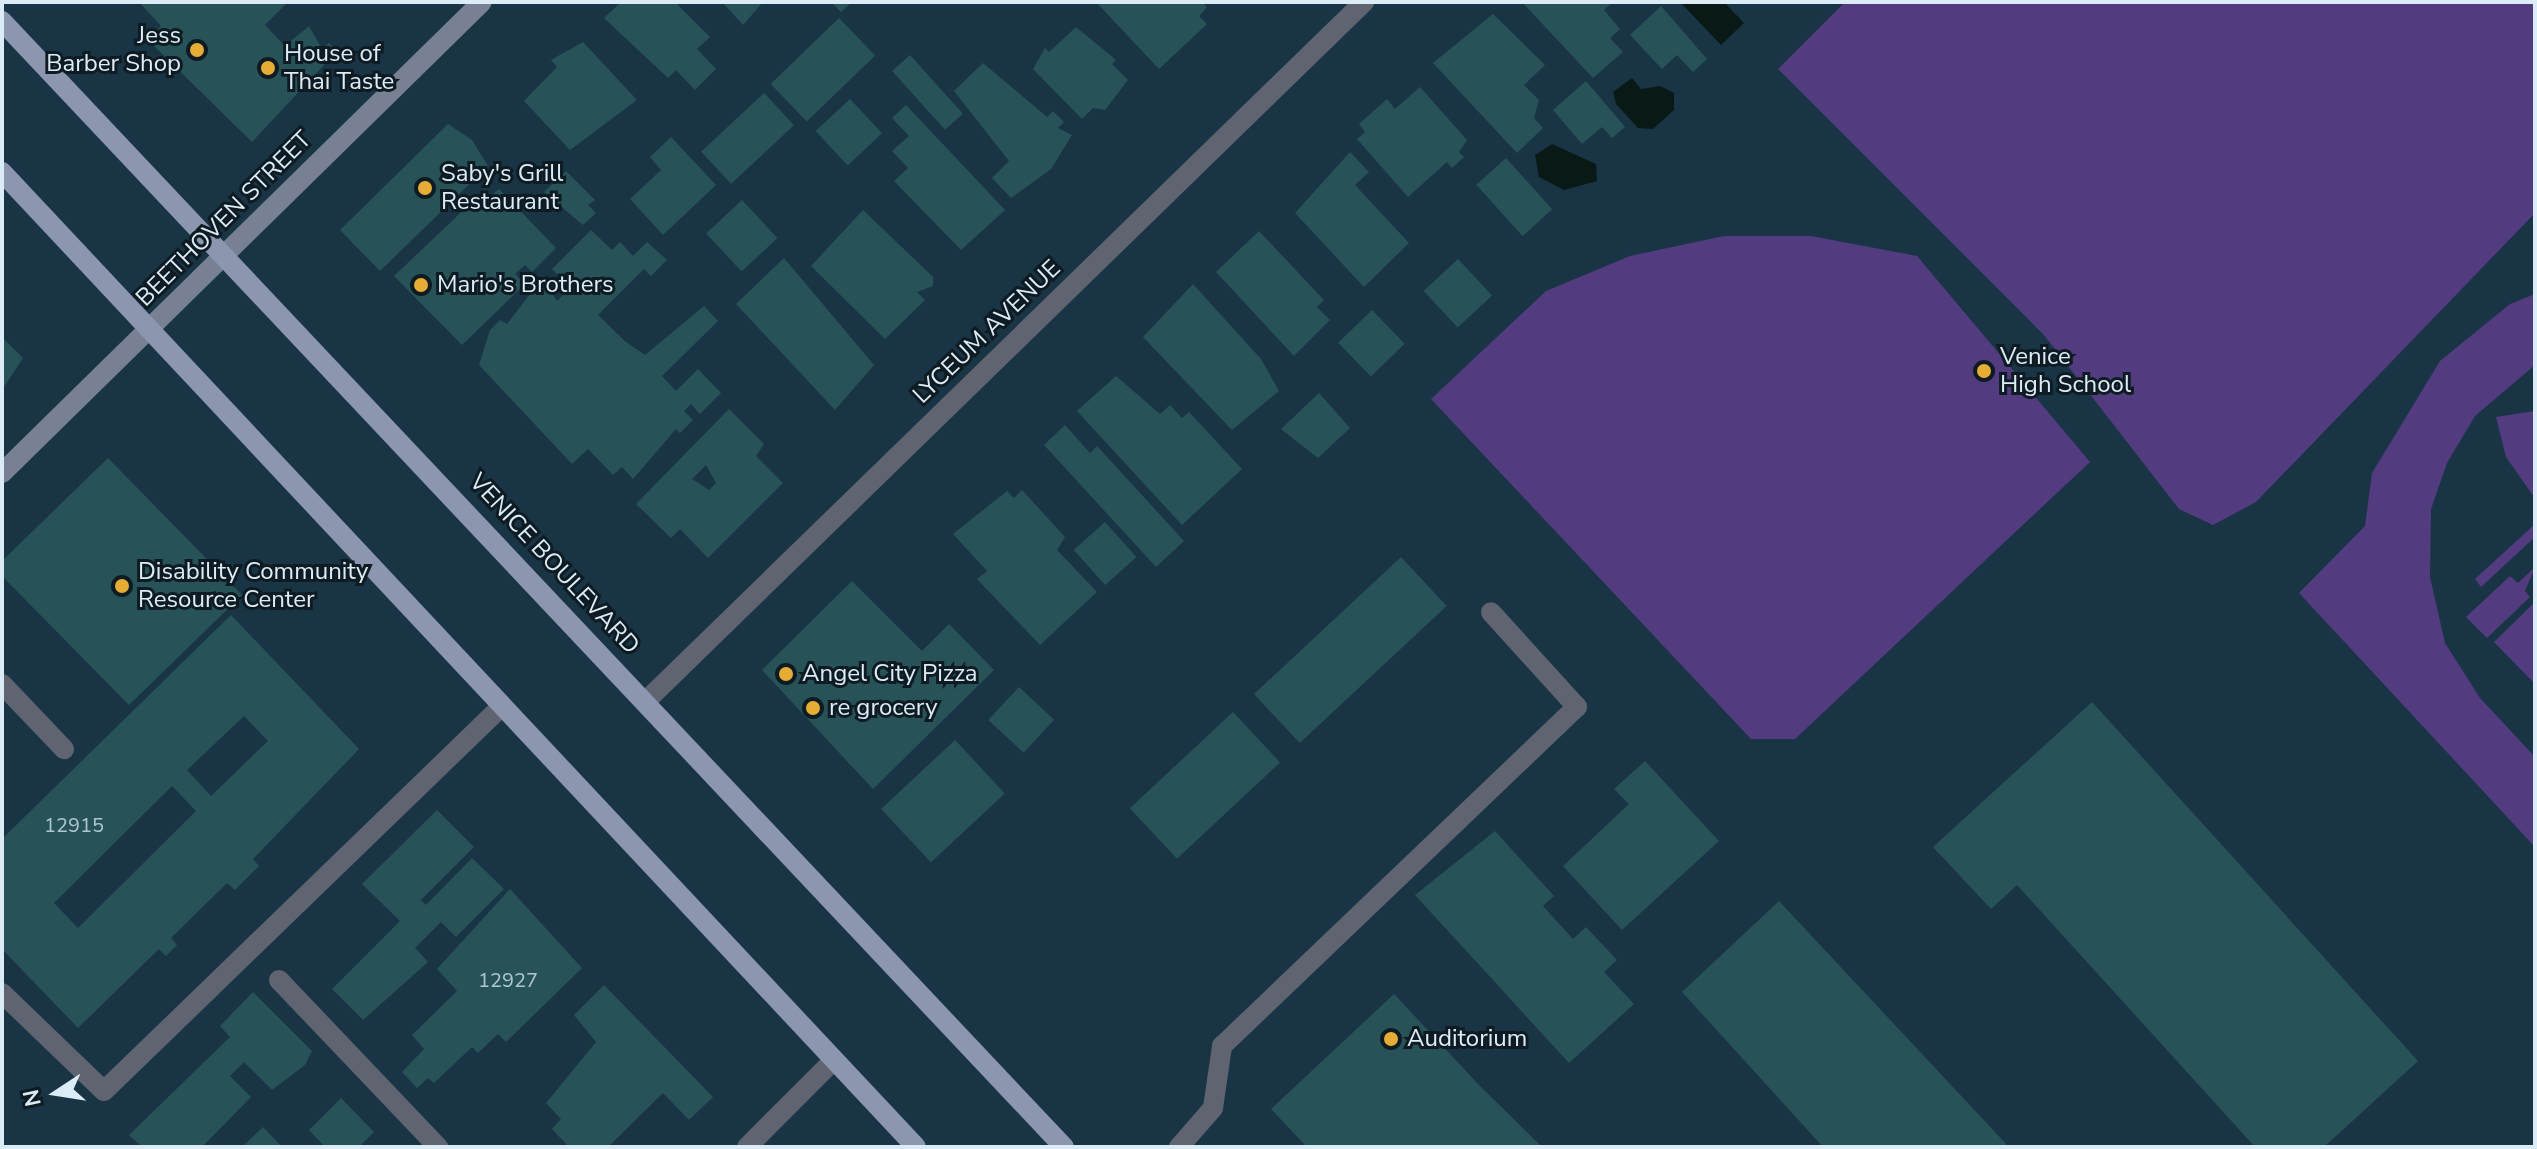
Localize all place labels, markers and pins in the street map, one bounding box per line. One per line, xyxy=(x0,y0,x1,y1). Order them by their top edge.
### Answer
place label: Jess Barber Shop xyxy=(46,22,181,78)
place label: House of Thai Taste xyxy=(284,40,394,96)
marker: Jess Barber Shop xyxy=(188,41,206,59)
marker: House of Thai Taste xyxy=(259,59,277,77)
place label: Saby's Grill Restaurant xyxy=(441,160,563,216)
marker: Saby's Grill Restaurant xyxy=(416,179,434,197)
place label: Mario's Brothers xyxy=(437,271,613,299)
marker: Mario's Brothers xyxy=(412,276,430,294)
place label: Venice High School xyxy=(2000,343,2131,399)
marker: Venice High School xyxy=(1975,362,1993,380)
place label: Disability Community Resource Center xyxy=(138,558,368,614)
marker: Disability Community Resource Center xyxy=(113,577,131,595)
place label: Angel City Pizza xyxy=(802,660,978,688)
marker: Angel City Pizza xyxy=(777,665,795,683)
place label: re grocery xyxy=(829,694,938,722)
marker: re grocery xyxy=(804,699,822,717)
place label: Auditorium xyxy=(1407,1025,1527,1053)
marker: Auditorium xyxy=(1382,1030,1400,1048)

